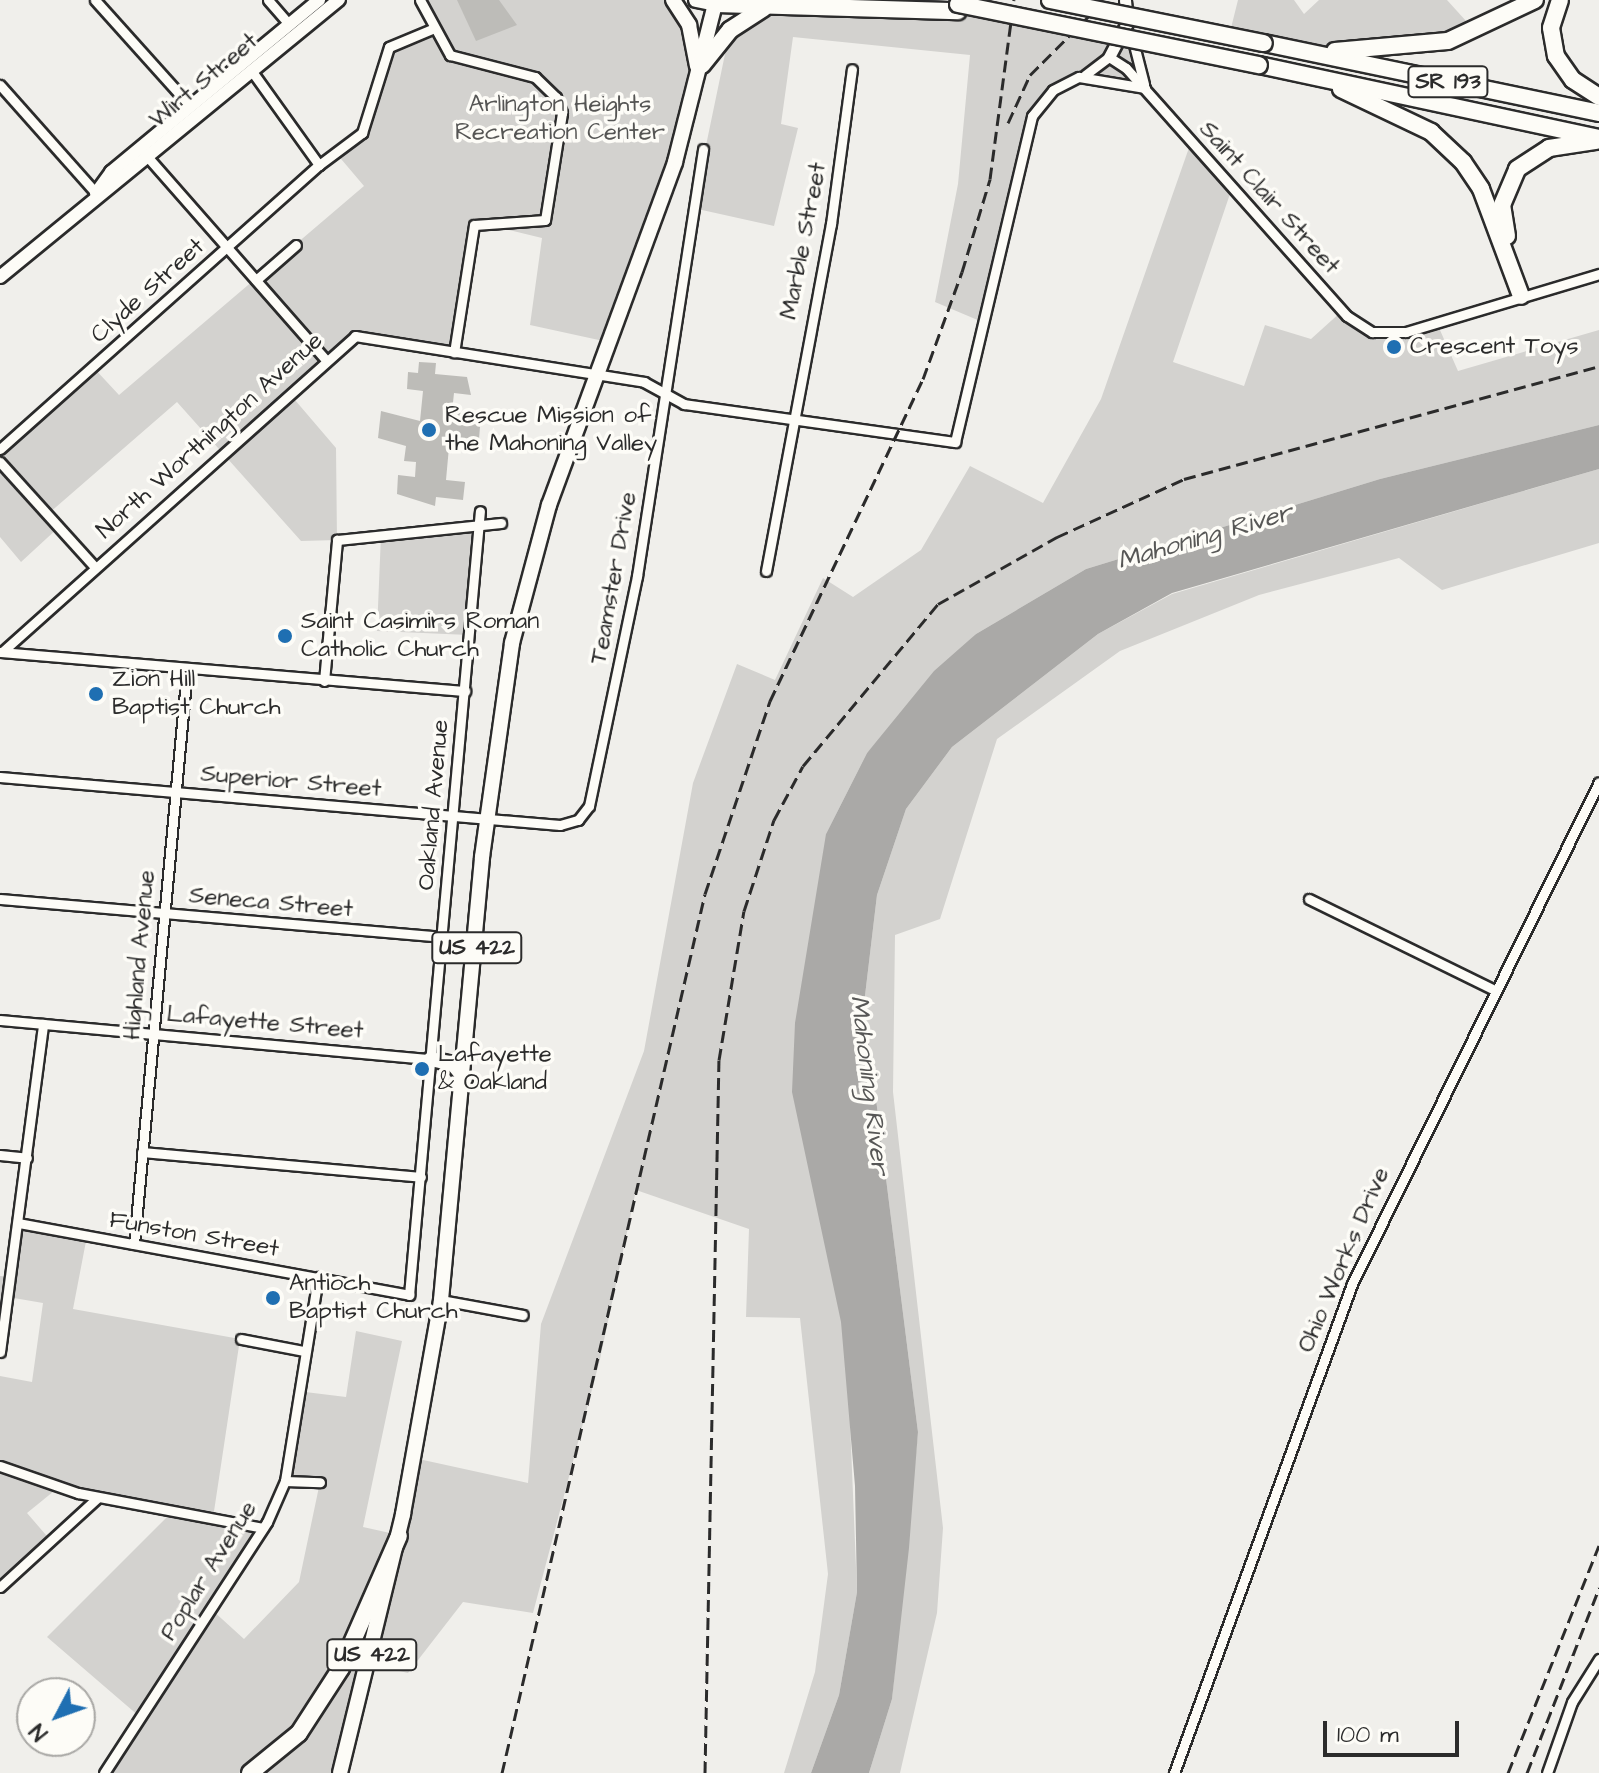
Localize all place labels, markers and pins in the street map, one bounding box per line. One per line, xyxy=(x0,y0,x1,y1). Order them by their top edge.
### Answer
place label: Crescent Toys xyxy=(1410,333,1578,361)
marker: Crescent Toys xyxy=(1385,338,1403,356)
place label: Rescue Mission of the Mahoning Valley xyxy=(445,402,657,458)
marker: Rescue Mission of the Mahoning Valley xyxy=(420,421,438,439)
place label: Saint Casimirs Roman Catholic Church xyxy=(301,608,539,664)
marker: Saint Casimirs Roman Catholic Church xyxy=(276,627,294,645)
place label: Zion Hill Baptist Church xyxy=(112,666,281,722)
marker: Zion Hill Baptist Church xyxy=(87,685,105,703)
place label: Lafayette & Oakland xyxy=(438,1041,552,1097)
marker: Lafayette & Oakland xyxy=(413,1060,431,1078)
place label: Antioch Baptist Church xyxy=(289,1270,458,1326)
marker: Antioch Baptist Church xyxy=(264,1289,282,1307)

